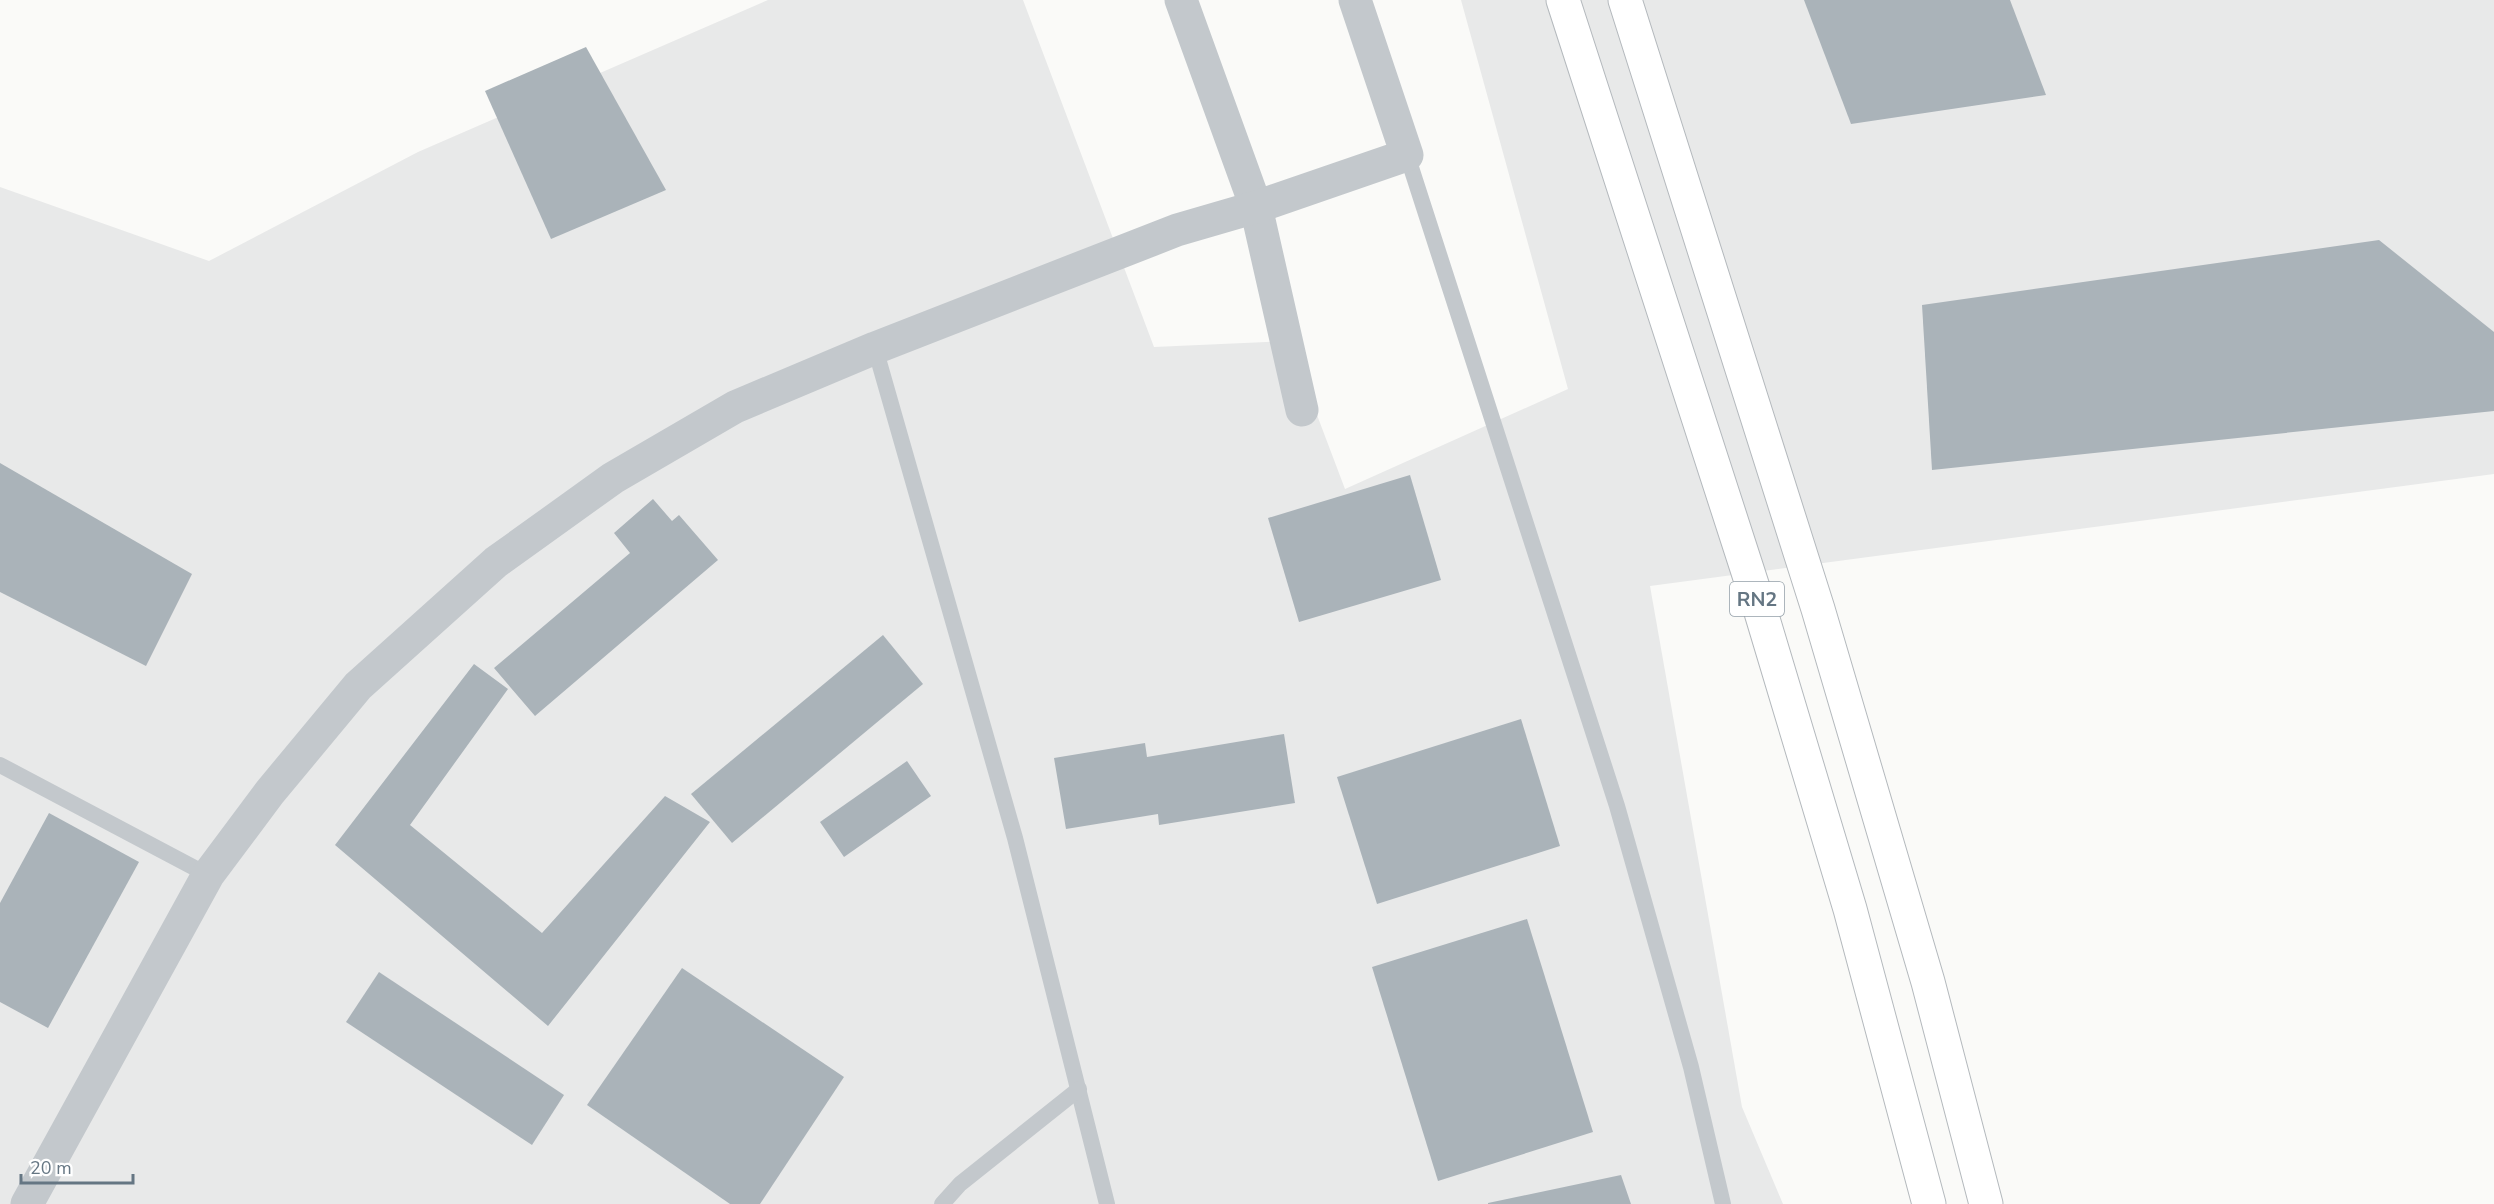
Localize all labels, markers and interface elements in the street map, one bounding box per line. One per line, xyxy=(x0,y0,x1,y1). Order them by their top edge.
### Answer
road number: RN2 xyxy=(1730,582,1784,616)
scale bar xyxy=(21,1147,134,1185)
text: 20 m xyxy=(30,1156,72,1180)

